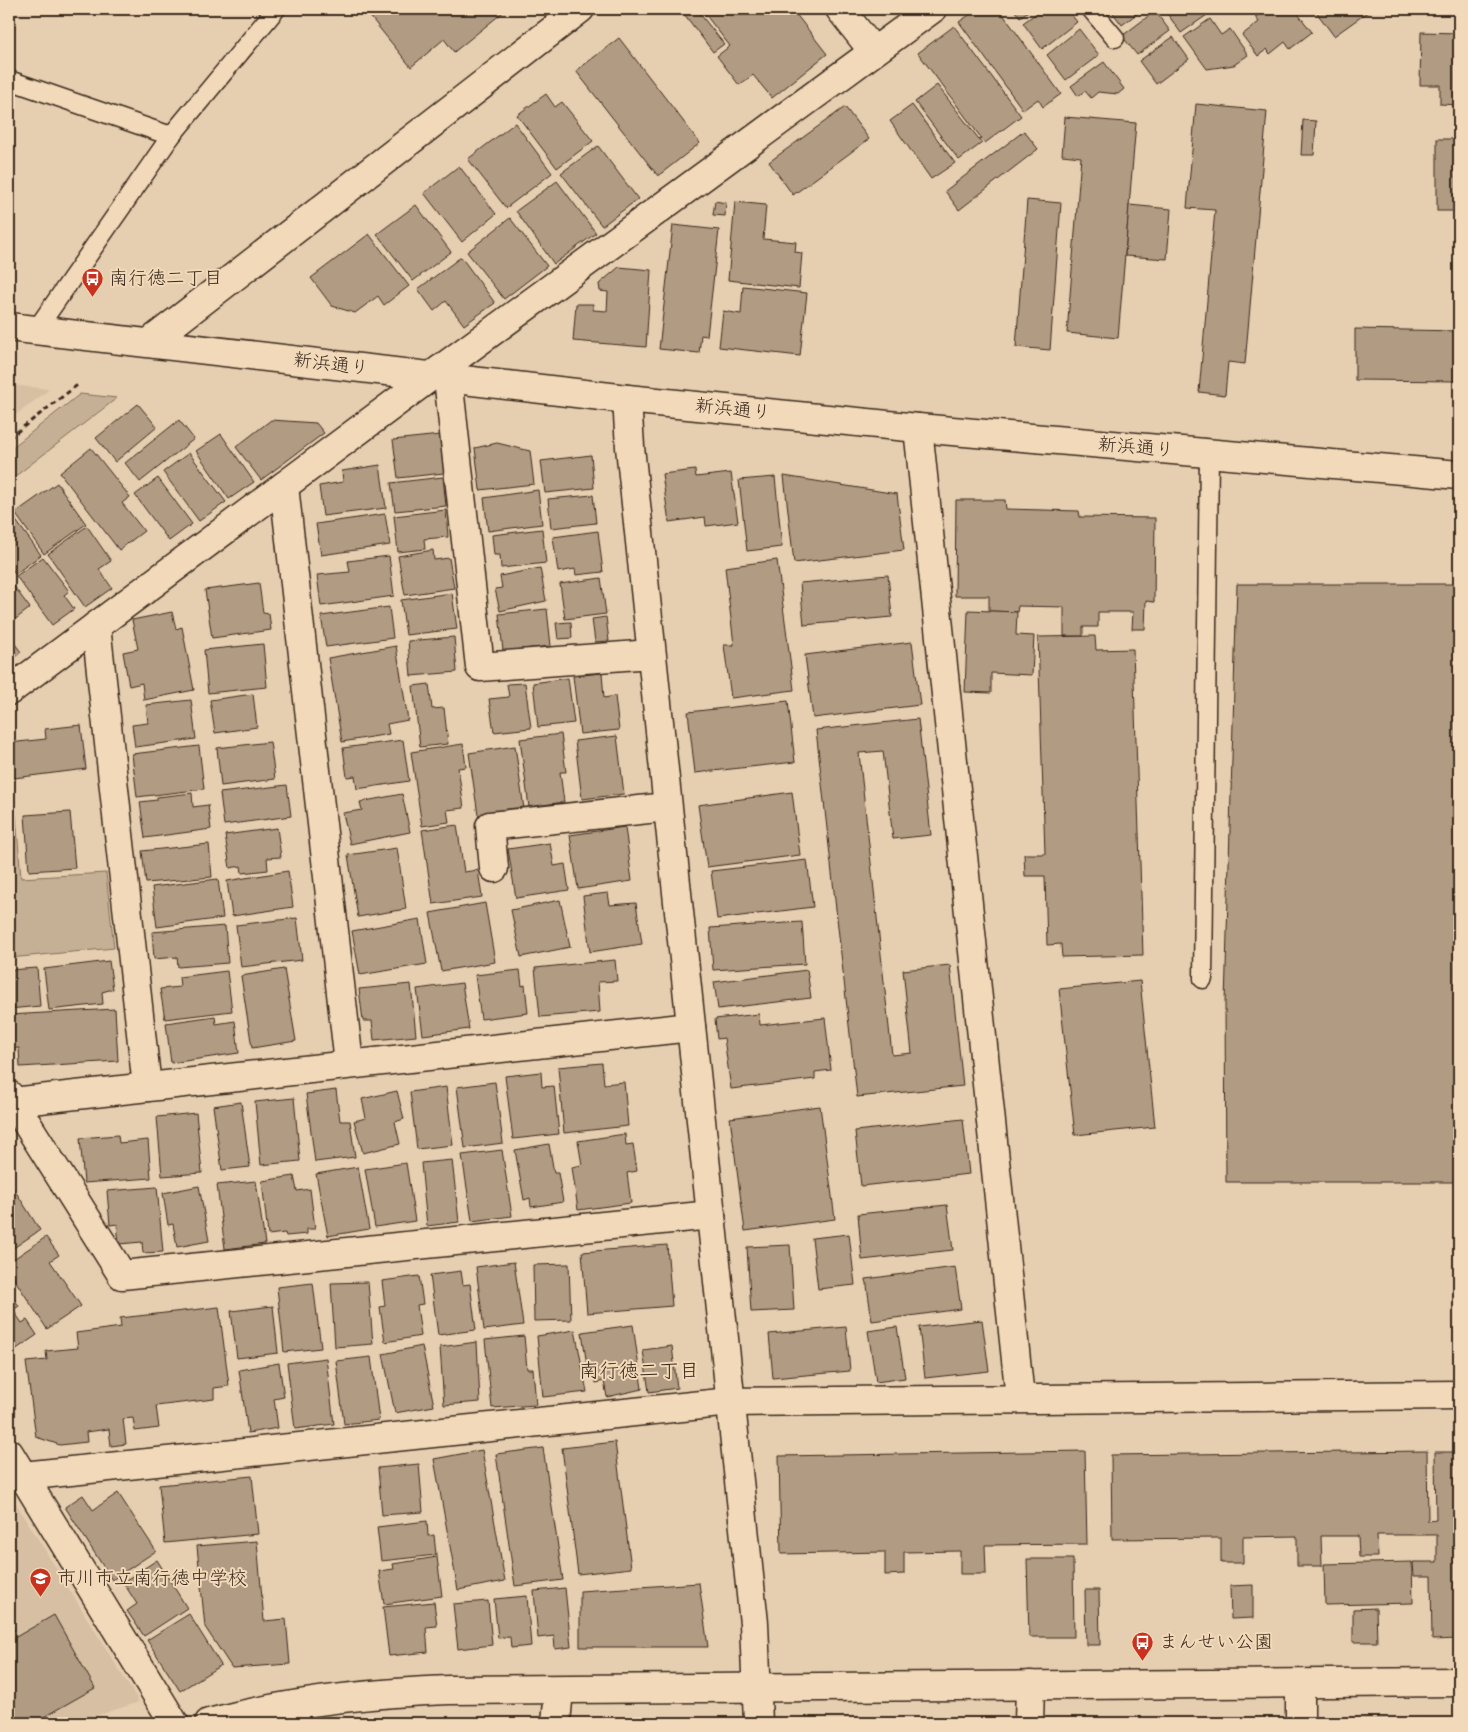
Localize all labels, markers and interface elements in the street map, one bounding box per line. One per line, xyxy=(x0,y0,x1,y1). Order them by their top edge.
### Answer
bus stop icon: 南行徳二丁目 xyxy=(81,266,105,297)
place label: 南行徳二丁目 xyxy=(109,267,223,289)
street label: 新浜通り xyxy=(292,348,370,380)
street label: 新浜通り xyxy=(694,394,772,424)
street label: 新浜通り xyxy=(1097,433,1175,461)
district label: 南行徳二丁目 xyxy=(579,1359,699,1382)
school or university icon: 市川市立南行徳中学校 xyxy=(29,1566,53,1597)
place label: 市川市立南行徳中学校 xyxy=(57,1567,247,1589)
bus stop icon: まんせい公園 xyxy=(1131,1630,1155,1661)
place label: まんせい公園 xyxy=(1159,1631,1273,1653)

